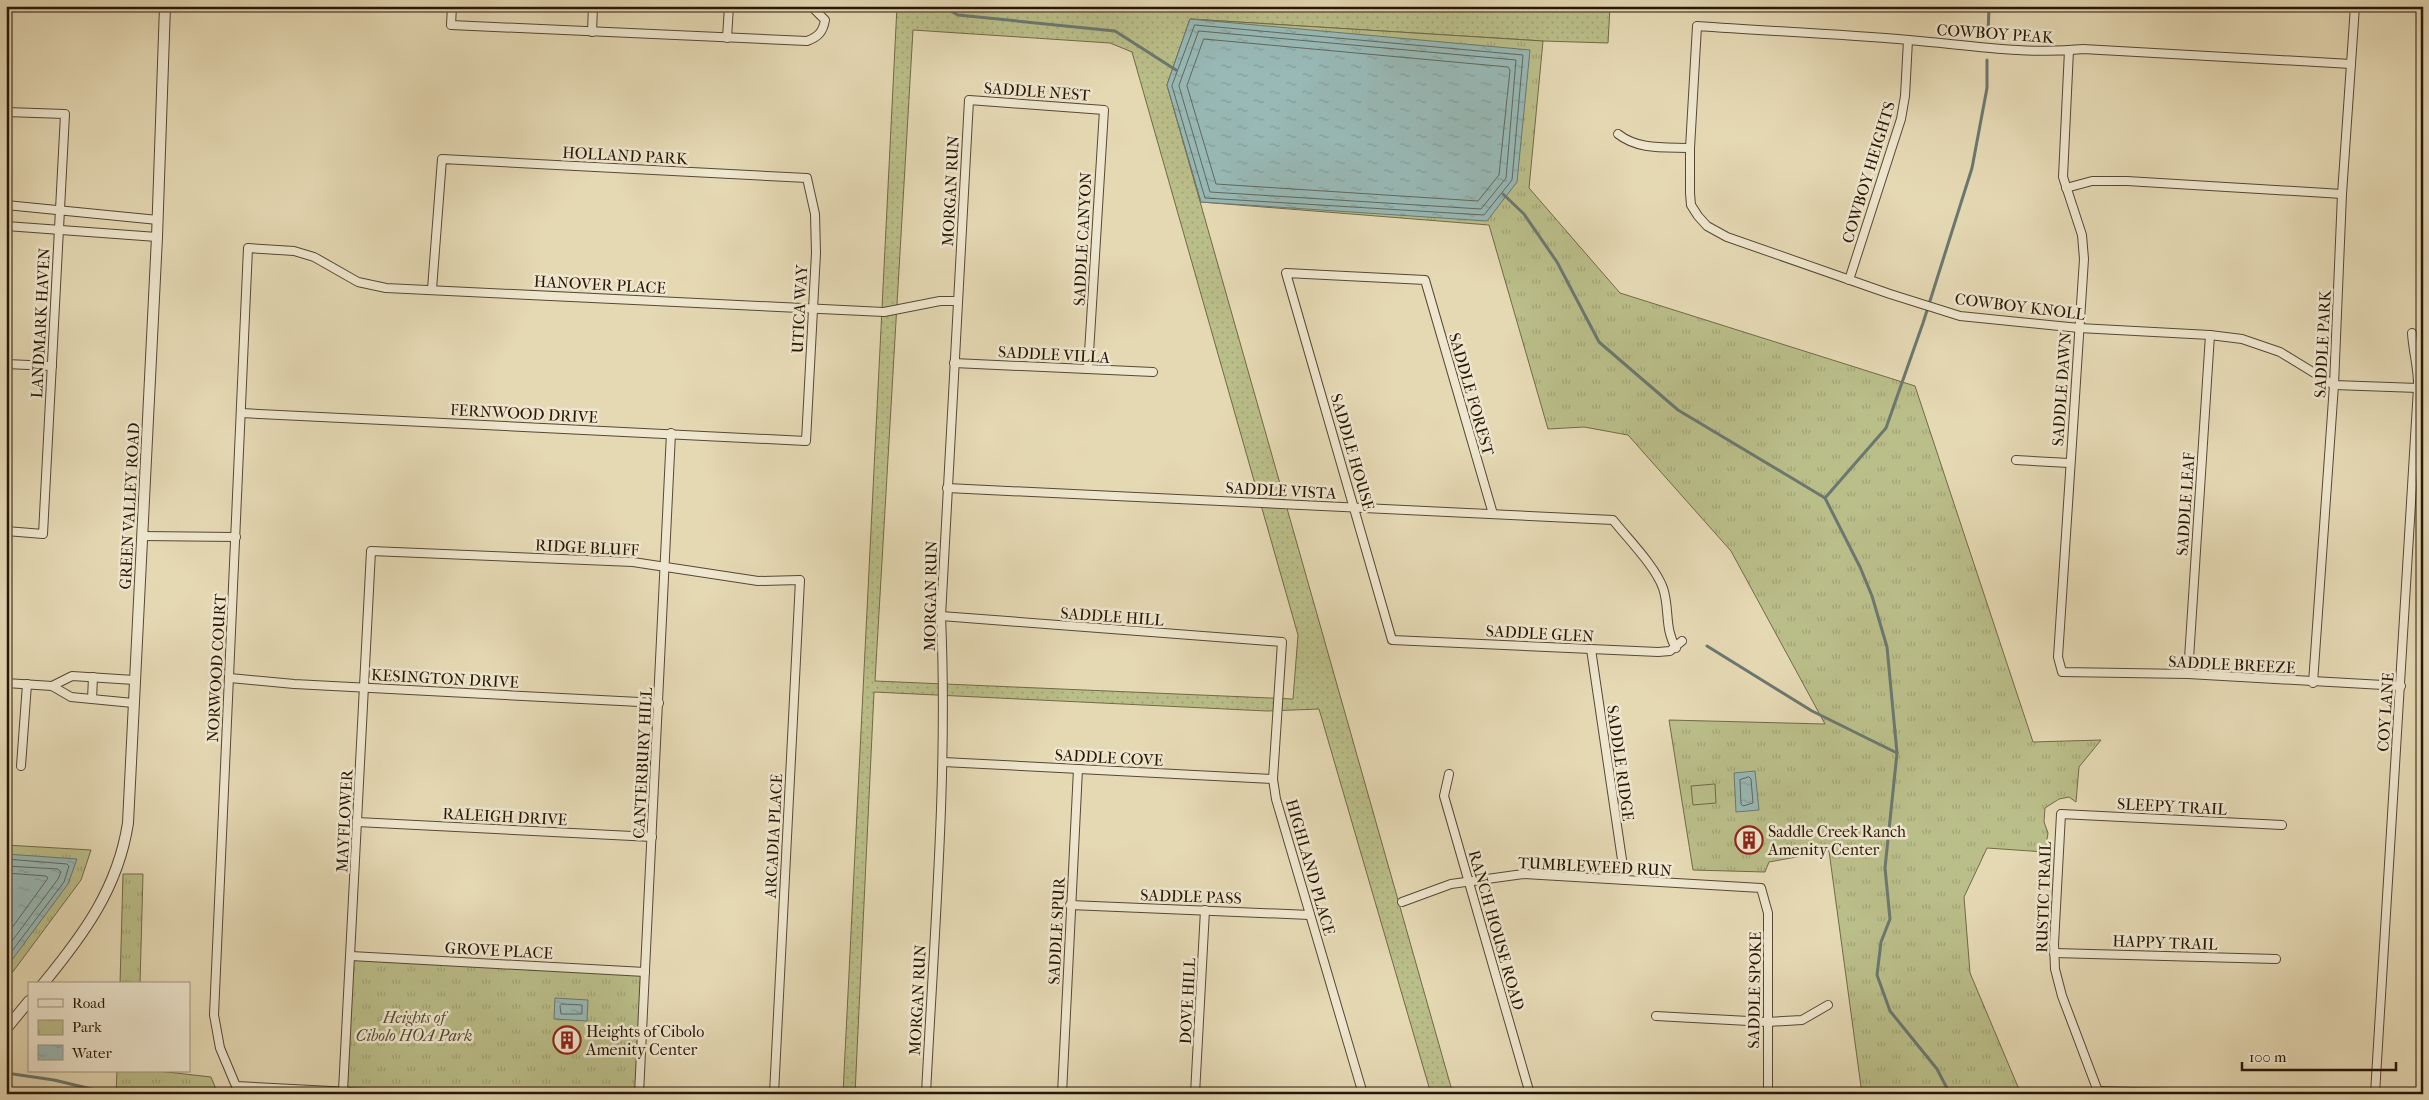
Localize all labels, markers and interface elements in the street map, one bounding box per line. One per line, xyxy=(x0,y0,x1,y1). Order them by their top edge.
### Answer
street label: COWBOY PEAK xyxy=(1936,20,2055,47)
street label: SADDLE NEST xyxy=(983,78,1091,105)
street label: COWBOY HEIGHTS xyxy=(1838,99,1899,245)
street label: MORGAN RUN xyxy=(938,135,963,247)
street label: HOLLAND PARK xyxy=(562,143,689,168)
street label: SADDLE CANYON xyxy=(1070,172,1095,306)
street label: LANDMARK HAVEN xyxy=(27,247,54,399)
street label: UTICA WAY xyxy=(788,263,811,354)
street label: HANOVER PLACE xyxy=(533,272,667,297)
street label: SADDLE PARK xyxy=(2310,288,2335,399)
street label: COWBOY KNOLL xyxy=(1954,289,2087,324)
street label: SADDLE FOREST xyxy=(1445,330,1498,458)
street label: SADDLE DAWN xyxy=(2048,331,2075,447)
street label: SADDLE VILLA xyxy=(998,342,1111,367)
street label: SADDLE HOUSE xyxy=(1327,391,1378,513)
street label: FERNWOOD DRIVE xyxy=(449,400,599,427)
street label: GREEN VALLEY ROAD xyxy=(116,422,143,590)
street label: SADDLE LEAF xyxy=(2172,451,2199,556)
street label: SADDLE VISTA xyxy=(1225,478,1338,503)
street label: RIDGE BLUFF xyxy=(535,535,640,560)
street label: MORGAN RUN xyxy=(920,540,941,652)
street label: NORWOOD COURT xyxy=(203,593,230,743)
street label: SADDLE HILL xyxy=(1060,603,1165,630)
street label: SADDLE GLEN xyxy=(1485,621,1595,646)
street label: SADDLE BREEZE xyxy=(2168,652,2296,677)
street label: KESINGTON DRIVE xyxy=(371,665,520,692)
street label: COY LANE xyxy=(2373,671,2398,752)
street label: CANTERBURY HILL xyxy=(629,687,656,839)
street label: SADDLE RIDGE xyxy=(1603,704,1638,822)
street label: SADDLE COVE xyxy=(1054,745,1164,770)
street label: MAYFLOWER xyxy=(332,768,357,873)
street label: ARCADIA PLACE xyxy=(761,773,786,900)
street label: SLEEPY TRAIL xyxy=(2117,794,2228,819)
street label: HIGHLAND PLACE xyxy=(1282,797,1339,938)
street label: RALEIGH DRIVE xyxy=(442,804,568,829)
place label: Saddle Creek Ranch Amenity Center xyxy=(1767,822,1906,859)
building icon: Saddle Creek Ranch Amenity Center xyxy=(1734,825,1764,855)
street label: RUSTIC TRAIL xyxy=(2032,841,2055,953)
street label: RANCH HOUSE ROAD xyxy=(1465,848,1528,1012)
street label: TUMBLEWEED RUN xyxy=(1518,853,1672,880)
street label: SADDLE SPUR xyxy=(1044,875,1069,985)
street label: SADDLE PASS xyxy=(1140,885,1242,908)
street label: SADDLE SPOKE xyxy=(1744,931,1765,1049)
street label: HAPPY TRAIL xyxy=(2112,931,2218,954)
street label: GROVE PLACE xyxy=(444,938,554,963)
street label: MORGAN RUN xyxy=(905,944,930,1056)
street label: DOVE HILL xyxy=(1176,957,1199,1045)
legend xyxy=(28,982,190,1072)
text: Road xyxy=(72,994,106,1012)
park label: Heights of Cibolo HOA Park xyxy=(356,1008,472,1045)
text: Park xyxy=(72,1018,102,1036)
place label: Heights of Cibolo Amenity Center xyxy=(585,1022,704,1059)
building icon: Heights of Cibolo Amenity Center xyxy=(552,1025,582,1055)
scale bar xyxy=(2242,1040,2395,1072)
text: Water xyxy=(71,1044,112,1062)
text: 100 m xyxy=(2249,1048,2287,1066)

